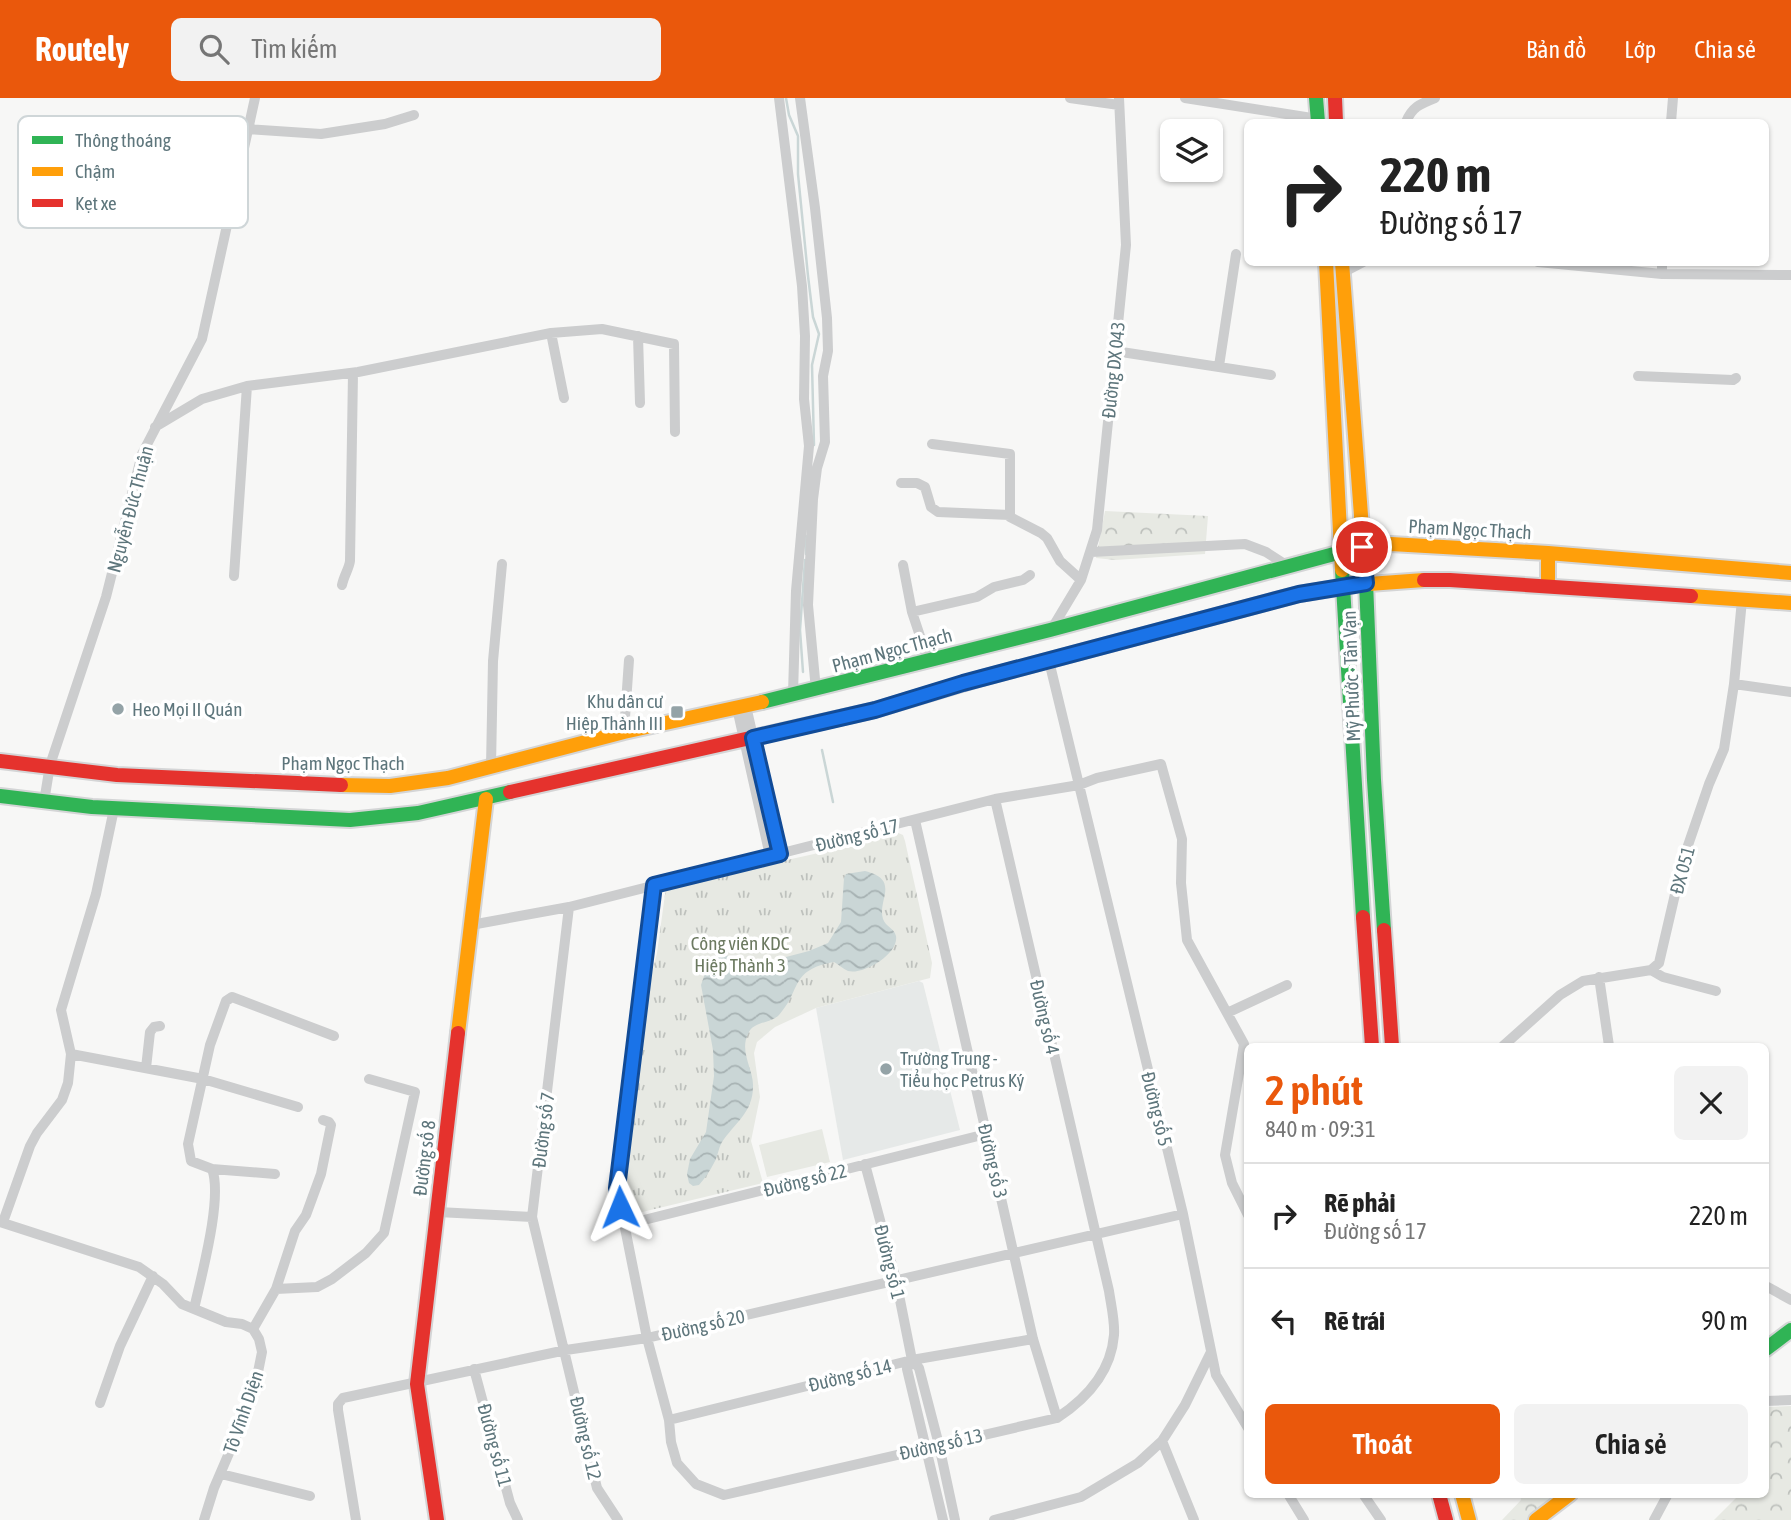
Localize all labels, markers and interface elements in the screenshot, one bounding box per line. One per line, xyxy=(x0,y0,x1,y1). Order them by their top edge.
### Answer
search box xyxy=(171,18,661,81)
text: Routely xyxy=(35,30,129,68)
icon: search xyxy=(195,30,233,68)
text: Tìm kiếm xyxy=(251,34,337,64)
text: Bản đồ xyxy=(1526,36,1586,63)
text: Lớp xyxy=(1624,36,1656,63)
text: Chia sẻ xyxy=(1694,36,1756,63)
legend xyxy=(18,116,248,228)
map controls xyxy=(1160,119,1223,182)
button: layers xyxy=(1160,119,1223,182)
text: Thông thoáng xyxy=(75,129,172,151)
text: 220 m xyxy=(1380,146,1491,202)
icon: right xyxy=(1265,147,1356,238)
text: Chậm xyxy=(75,160,115,182)
text: Kẹt xe xyxy=(75,192,117,214)
text: Đường số 17 xyxy=(1380,204,1523,241)
street label: Đường DX 043 xyxy=(1097,321,1129,419)
street label: Nguyễn Đức Thuận xyxy=(102,443,158,575)
street label: Phạm Ngọc Thạch xyxy=(1408,515,1532,543)
pin xyxy=(1332,517,1392,577)
icon: arrive xyxy=(1343,528,1381,566)
street label: Mỹ Phước - Tân Vạn xyxy=(1338,610,1364,742)
street label: Phạm Ngọc Thạch xyxy=(830,623,954,677)
place label: Khu dân cư Hiệp Thành III xyxy=(566,690,664,734)
place label: Heo Mọi II Quán xyxy=(132,698,242,720)
marker: Heo Mọi II Quán xyxy=(110,701,126,717)
marker: Khu dân cư Hiệp Thành III xyxy=(669,704,685,720)
street label: Phạm Ngọc Thạch xyxy=(281,752,405,774)
street label: Đường số 17 xyxy=(813,814,901,856)
street label: ĐX 051 xyxy=(1665,844,1699,896)
park label: Công viên KDC Hiệp Thành 3 xyxy=(691,932,790,976)
street label: Đường số 4 xyxy=(1026,978,1064,1057)
place label: Trường Trung - Tiểu học Petrus Ký xyxy=(900,1047,1025,1091)
marker: Trường Trung - Tiểu học Petrus Ký xyxy=(878,1061,894,1077)
text: 2 phút xyxy=(1265,1066,1363,1114)
button: close xyxy=(1674,1066,1748,1140)
street label: Đường số 5 xyxy=(1137,1070,1177,1148)
street label: Đường số 7 xyxy=(527,1091,559,1169)
text: 840 m · 09:31 xyxy=(1265,1116,1376,1142)
street label: Đường số 8 xyxy=(408,1119,440,1197)
street label: Đường số 3 xyxy=(974,1122,1012,1200)
street label: Đường số 22 xyxy=(761,1159,849,1201)
position arrow xyxy=(583,1170,657,1244)
text: Rẽ phải xyxy=(1324,1188,1395,1218)
icon: right xyxy=(1265,1197,1303,1235)
text: 220 m xyxy=(1689,1201,1748,1231)
text: Đường số 17 xyxy=(1324,1218,1427,1244)
street label: Đường số 1 xyxy=(870,1223,910,1301)
icon: left xyxy=(1265,1302,1303,1340)
street label: Đường số 20 xyxy=(659,1305,747,1345)
text: Rẽ trái xyxy=(1324,1306,1385,1336)
text: 90 m xyxy=(1701,1306,1748,1336)
street label: Đường số 14 xyxy=(806,1354,894,1396)
street label: Tô Vĩnh Diện xyxy=(219,1368,267,1456)
street label: Đường số 12 xyxy=(566,1394,606,1482)
street label: Đường số 11 xyxy=(473,1401,517,1489)
button: Thoát xyxy=(1265,1404,1500,1484)
button: Chia sẻ xyxy=(1514,1404,1748,1484)
street label: Đường số 13 xyxy=(897,1424,985,1464)

